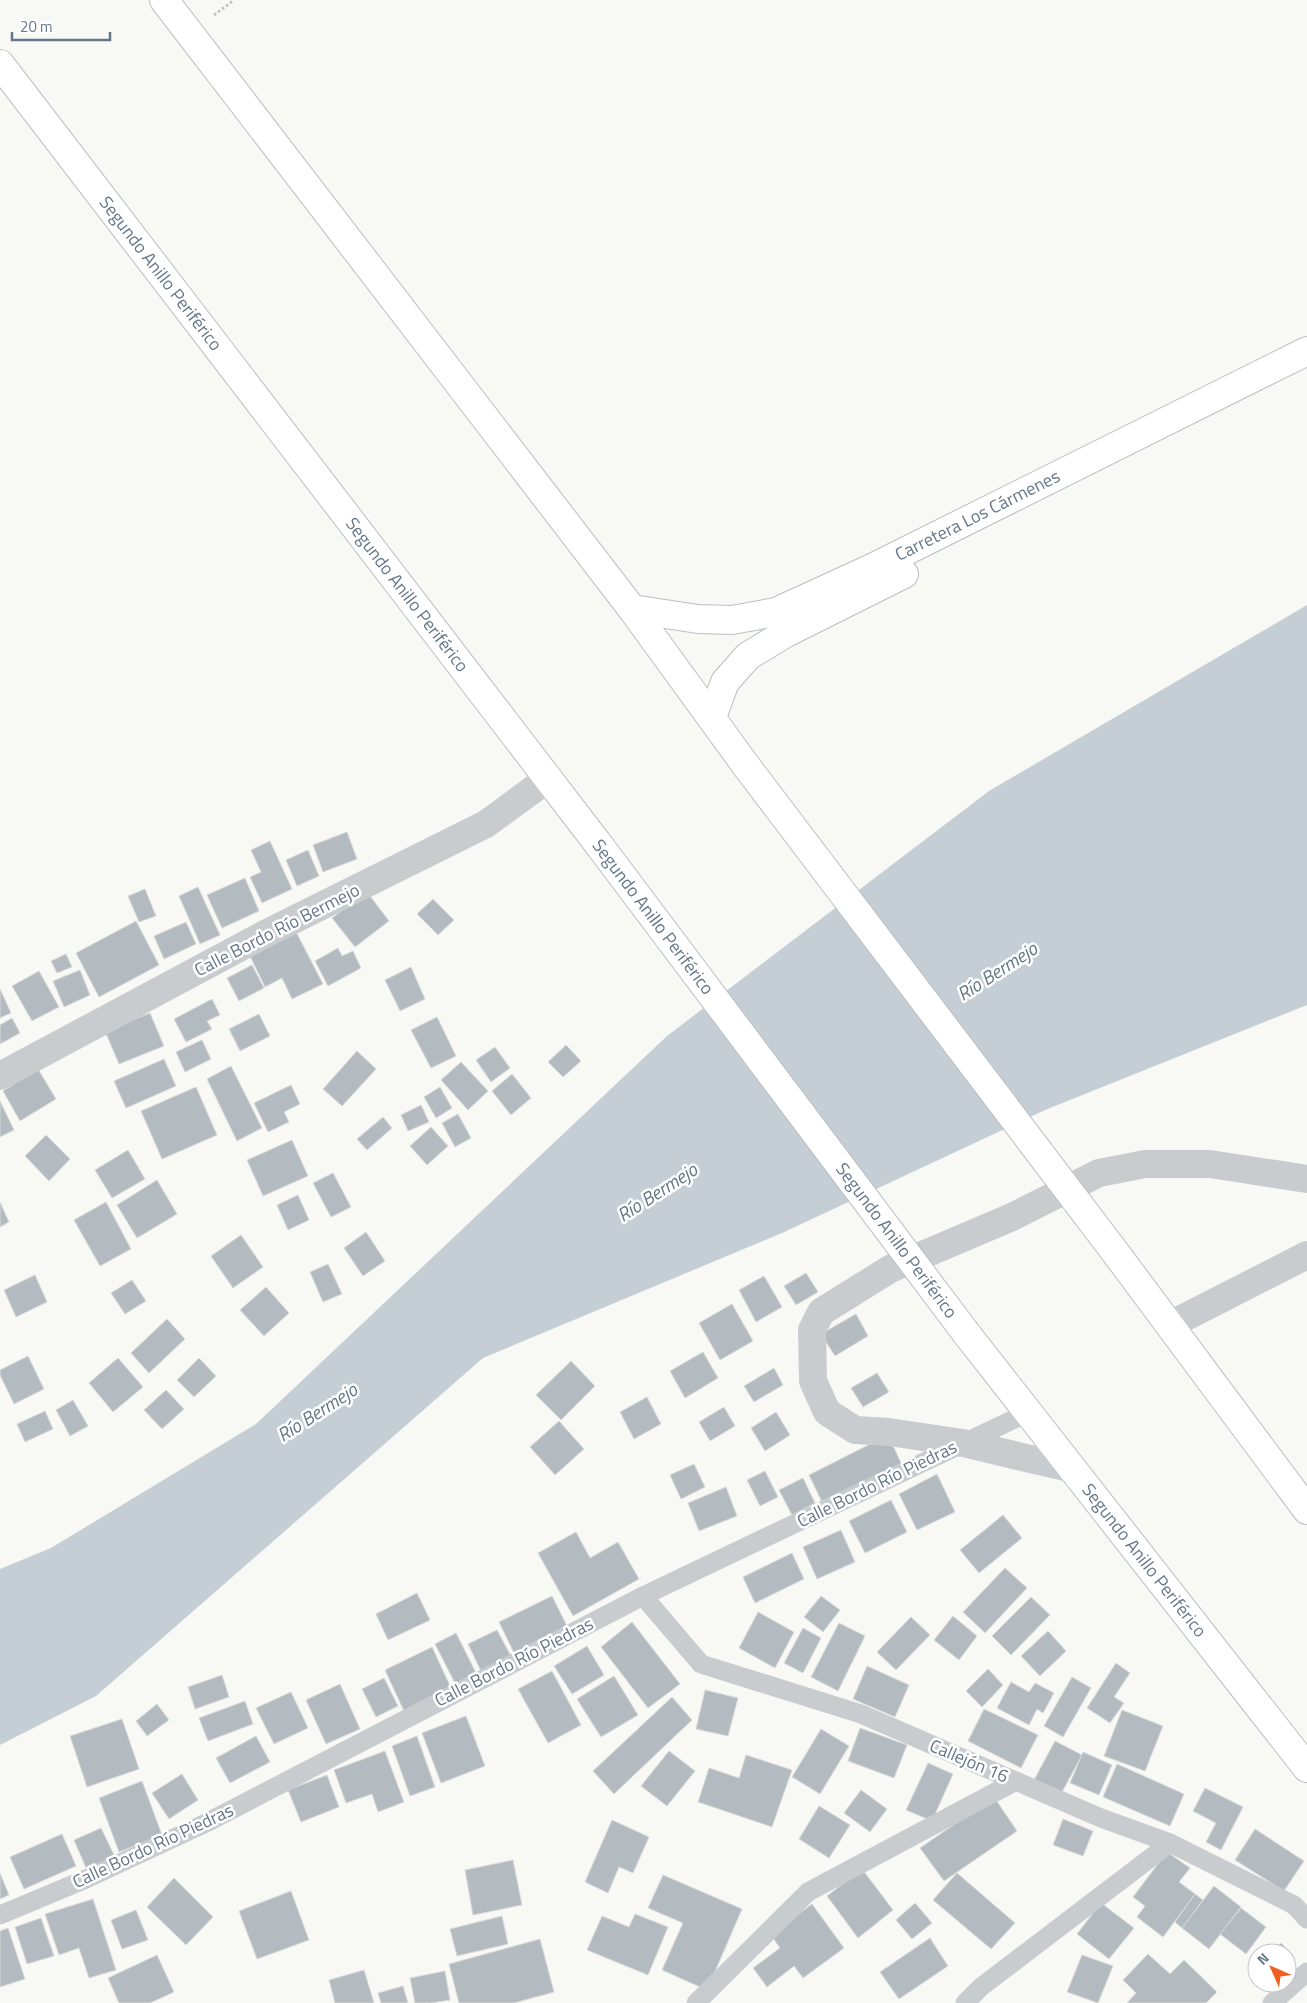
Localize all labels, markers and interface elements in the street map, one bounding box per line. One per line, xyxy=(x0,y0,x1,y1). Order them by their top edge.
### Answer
scale bar xyxy=(12,10,110,42)
text: 20 m xyxy=(20,15,53,38)
street label: Segundo Anillo Periférico xyxy=(93,190,229,356)
street label: Carretera Los Cármenes xyxy=(890,462,1065,568)
street label: Segundo Anillo Periférico xyxy=(339,511,476,678)
street label: Segundo Anillo Periférico xyxy=(586,833,721,1000)
street label: Calle Bordo Río Bermejo xyxy=(189,876,364,983)
water label: Río Bermejo xyxy=(951,933,1043,1007)
water label: Río Bermejo xyxy=(611,1154,703,1228)
street label: Segundo Anillo Periférico xyxy=(829,1157,964,1324)
water label: Río Bermejo xyxy=(271,1374,363,1448)
street label: Calle Bordo Río Piedras xyxy=(792,1433,961,1534)
street label: Segundo Anillo Periférico xyxy=(1076,1478,1214,1643)
street label: Calle Bordo Río Piedras xyxy=(430,1610,598,1713)
street label: Callejón 16 xyxy=(926,1732,1013,1789)
street label: Calle Bordo Río Piedras xyxy=(68,1796,238,1895)
north arrow xyxy=(1247,1943,1297,1993)
text: N xyxy=(1252,1948,1273,1969)

